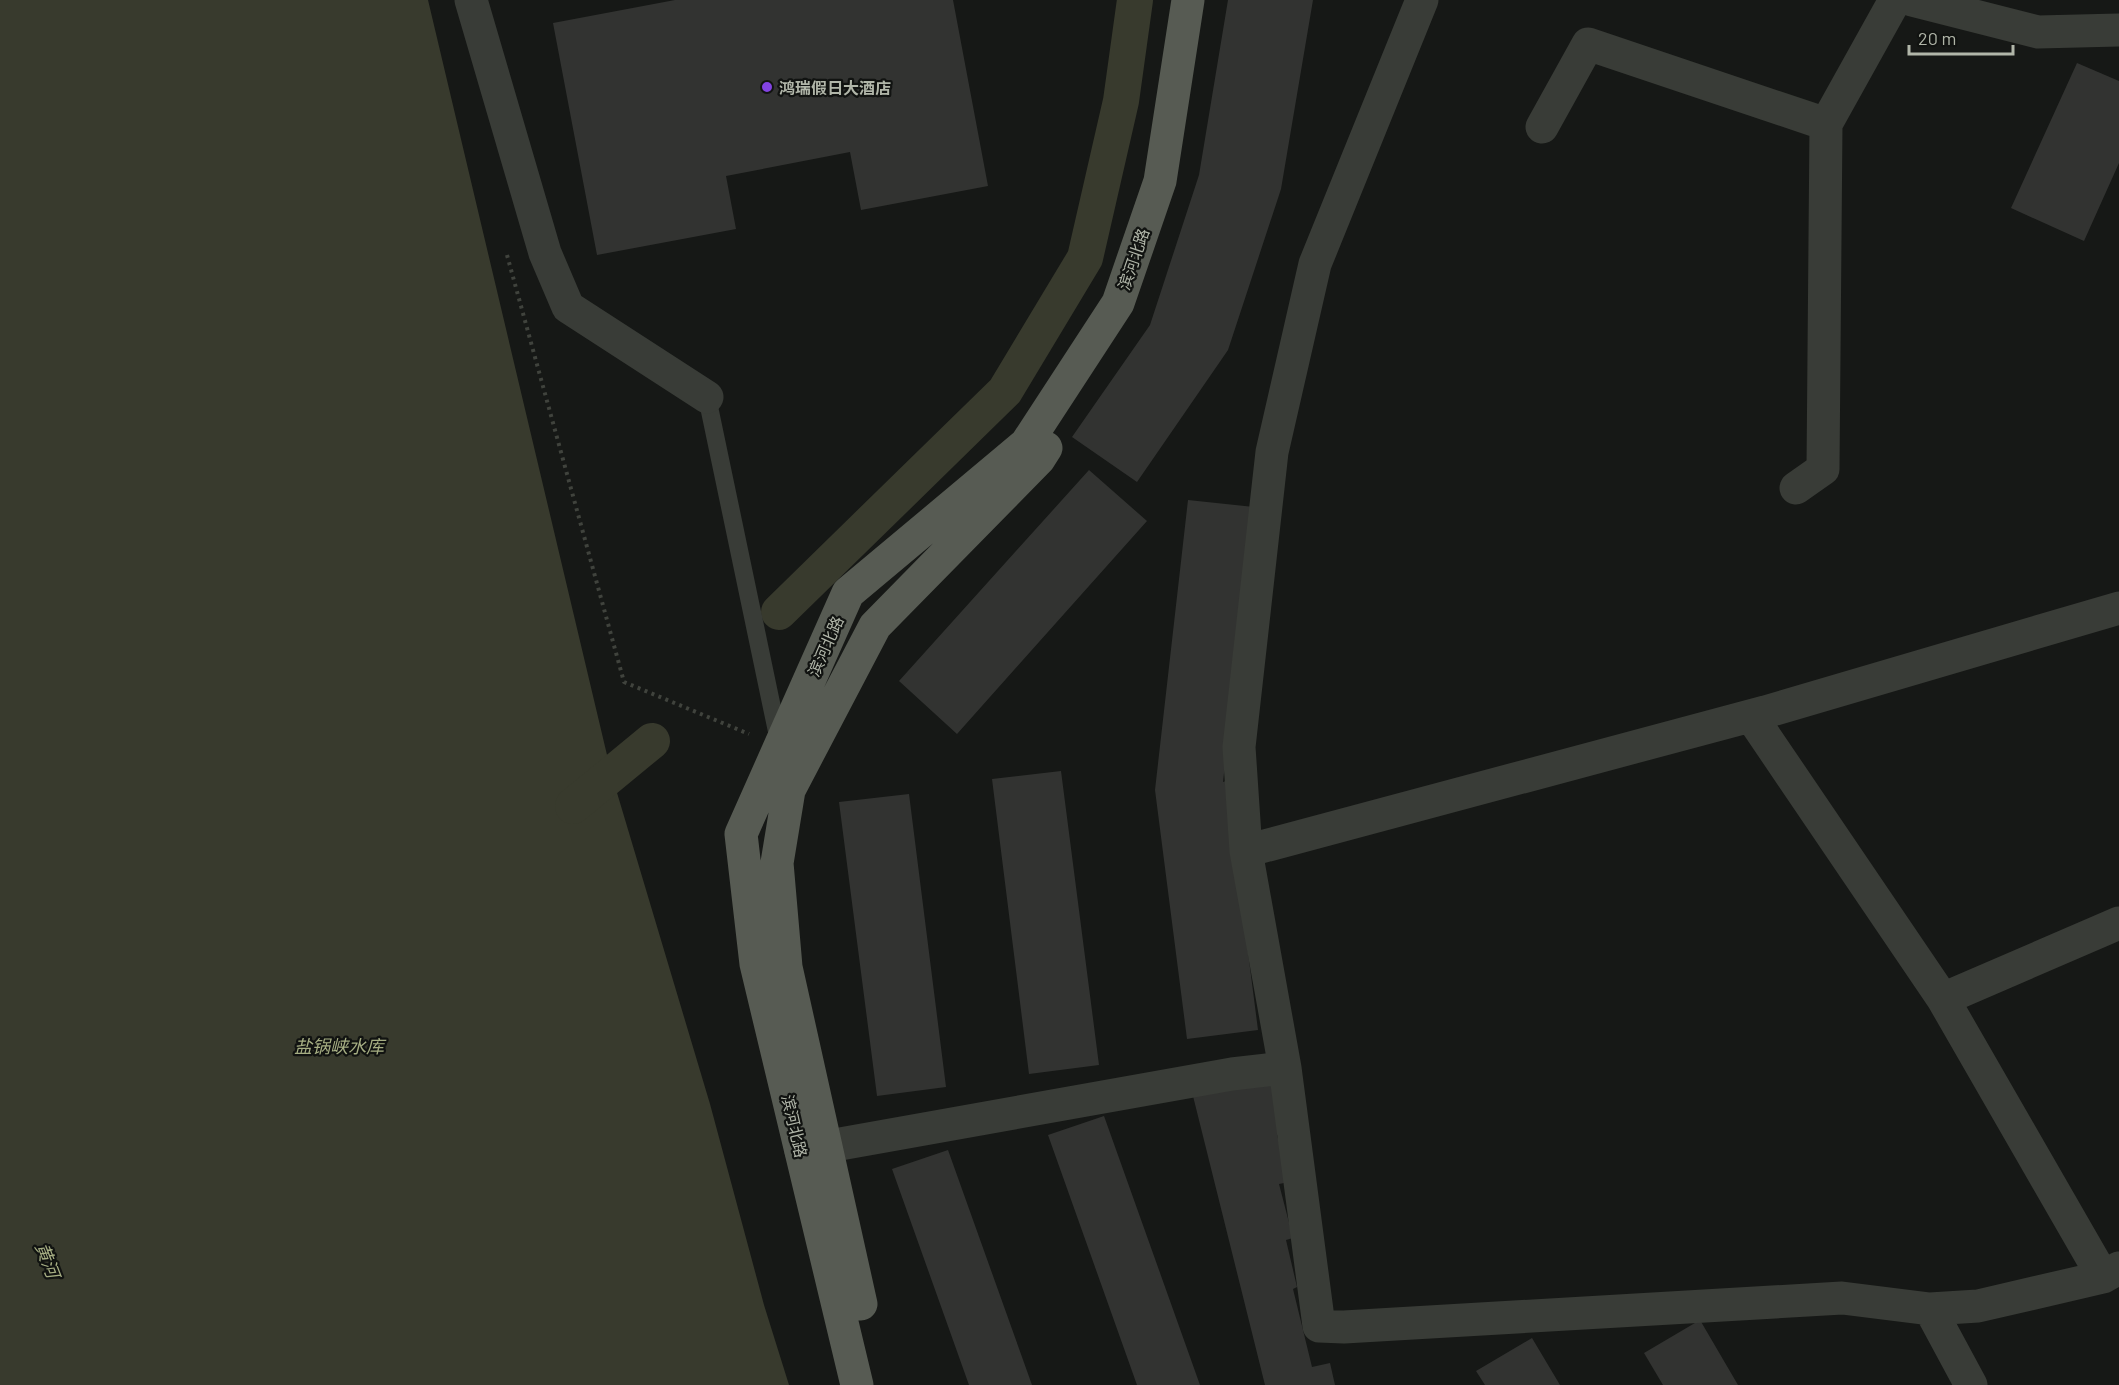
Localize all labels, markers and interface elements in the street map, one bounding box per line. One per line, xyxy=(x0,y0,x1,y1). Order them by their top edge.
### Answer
scale bar xyxy=(1909,18,2012,56)
text: 20 m xyxy=(1918,27,1956,49)
place label: 鸿瑞假日大酒店 xyxy=(779,78,891,97)
marker: 鸿瑞假日大酒店 xyxy=(760,80,774,94)
street label: 滨河北路 xyxy=(1114,226,1152,292)
street label: 滨河北路 xyxy=(803,613,847,679)
water label: 盐锅峡水库 xyxy=(294,1035,387,1057)
street label: 滨河北路 xyxy=(779,1093,811,1159)
water label: 黄河 xyxy=(31,1239,66,1284)

